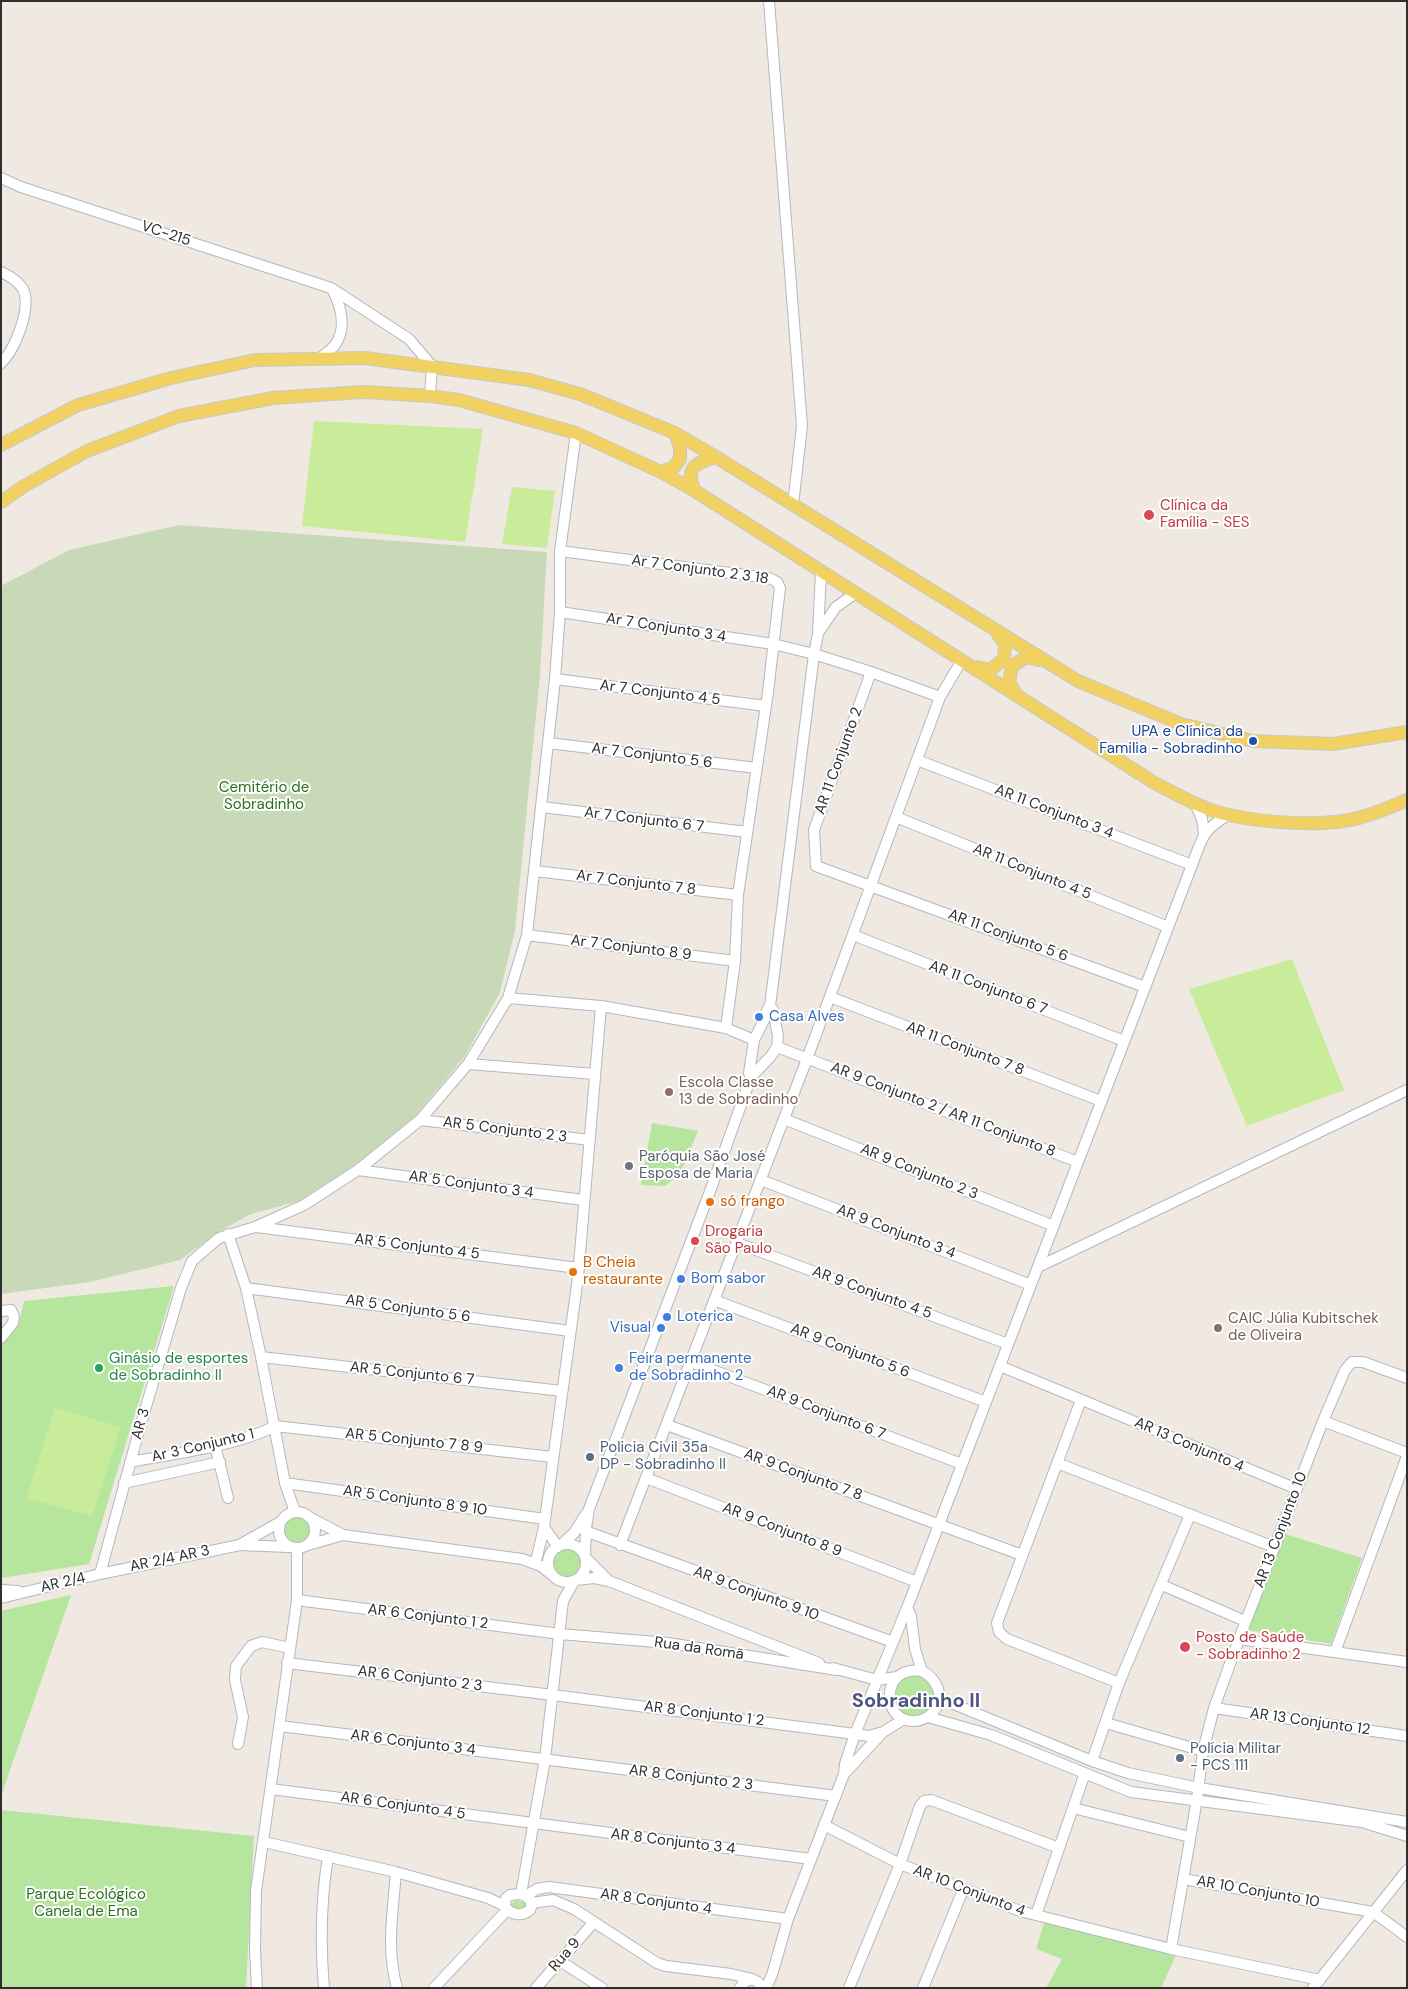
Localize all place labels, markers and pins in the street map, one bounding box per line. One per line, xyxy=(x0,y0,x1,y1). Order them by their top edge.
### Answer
place label: Clínica da Família - SES xyxy=(1160,497,1249,532)
marker: Clínica da Família - SES xyxy=(1142,508,1156,522)
place label: UPA e Clínica da Familia - Sobradinho xyxy=(1099,723,1243,758)
marker: UPA e Clínica da Familia - Sobradinho xyxy=(1247,735,1259,747)
place label: Casa Alves xyxy=(769,1008,844,1026)
marker: Casa Alves xyxy=(753,1011,765,1023)
place label: Escola Classe 13 de Sobradinho xyxy=(679,1074,798,1109)
marker: Escola Classe 13 de Sobradinho xyxy=(663,1086,675,1098)
place label: Paróquia São José Esposa de Maria xyxy=(639,1148,766,1183)
marker: Paróquia São José Esposa de Maria xyxy=(623,1160,635,1172)
place label: só frango xyxy=(720,1193,785,1211)
marker: só frango xyxy=(704,1196,716,1208)
place label: Drogaria São Paulo xyxy=(705,1223,772,1258)
marker: Drogaria São Paulo xyxy=(689,1235,701,1247)
place label: B Cheia restaurante xyxy=(583,1254,663,1289)
marker: B Cheia restaurante xyxy=(567,1266,579,1278)
place label: Bom sabor xyxy=(691,1270,766,1288)
marker: Bom sabor xyxy=(675,1273,687,1285)
place label: Loterica xyxy=(677,1308,733,1326)
place label: CAIC Júlia Kubitschek de Oliveira xyxy=(1228,1310,1379,1345)
marker: Loterica xyxy=(661,1311,673,1323)
place label: Visual xyxy=(610,1319,651,1337)
marker: Visual xyxy=(655,1322,667,1334)
marker: CAIC Júlia Kubitschek de Oliveira xyxy=(1212,1322,1224,1334)
place label: Ginásio de esportes de Sobradinho II xyxy=(109,1350,248,1385)
place label: Feira permanente de Sobradinho 2 xyxy=(629,1350,751,1385)
marker: Ginásio de esportes de Sobradinho II xyxy=(93,1362,105,1374)
marker: Feira permanente de Sobradinho 2 xyxy=(613,1362,625,1374)
place label: Policia Civil 35a DP - Sobradinho II xyxy=(600,1439,726,1474)
marker: Policia Civil 35a DP - Sobradinho II xyxy=(584,1451,596,1463)
place label: Posto de Saúde - Sobradinho 2 xyxy=(1196,1629,1304,1664)
marker: Posto de Saúde - Sobradinho 2 xyxy=(1178,1640,1192,1654)
place label: Polícia Militar - PCS 111 xyxy=(1190,1740,1281,1775)
marker: Polícia Militar - PCS 111 xyxy=(1174,1752,1186,1764)

